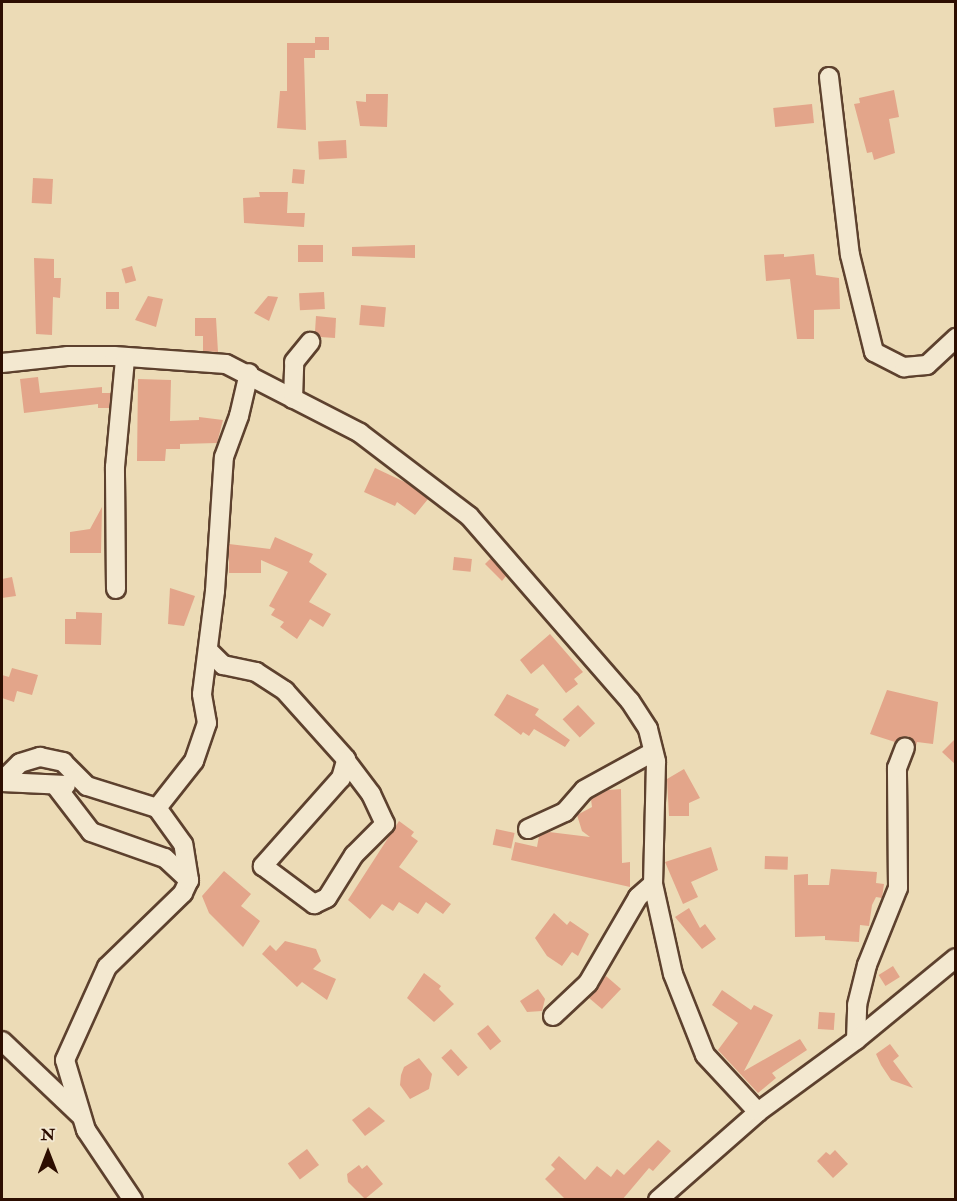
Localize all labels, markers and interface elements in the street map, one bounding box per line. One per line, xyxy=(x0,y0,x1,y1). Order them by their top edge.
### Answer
north arrow xyxy=(18,1123,78,1183)
text: N xyxy=(41,1125,55,1145)

